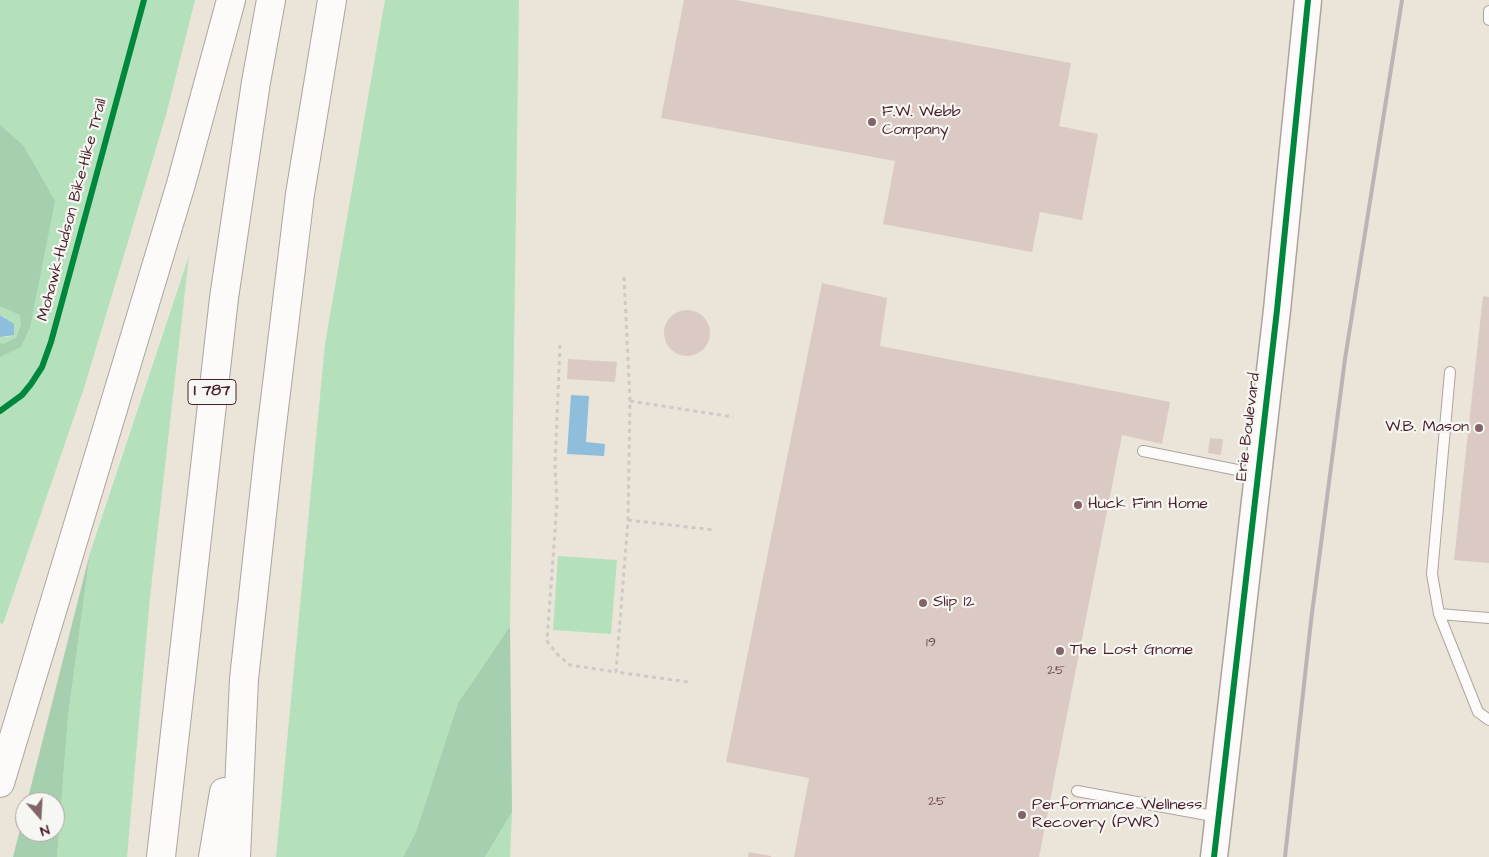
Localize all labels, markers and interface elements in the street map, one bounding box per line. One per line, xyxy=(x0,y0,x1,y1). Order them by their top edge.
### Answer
street label: Mohawk-Hudson Bike-Hike Trail xyxy=(34,97,112,323)
place label: F.W. Webb Company xyxy=(882,103,961,141)
marker: F.W. Webb Company xyxy=(866,116,878,128)
street label: Erie Boulevard xyxy=(1233,372,1265,482)
road number: I 787 xyxy=(188,380,236,404)
place label: W.B. Mason xyxy=(1385,418,1469,438)
marker: W.B. Mason xyxy=(1473,422,1485,434)
place label: Huck Finn Home xyxy=(1088,495,1208,515)
marker: Huck Finn Home xyxy=(1072,499,1084,511)
place label: Slip 12 xyxy=(933,593,975,613)
marker: Slip 12 xyxy=(917,597,929,609)
house number: 19 xyxy=(926,635,936,651)
place label: The Lost Gnome xyxy=(1070,641,1193,661)
marker: The Lost Gnome xyxy=(1054,645,1066,657)
house number: 25 xyxy=(1047,663,1065,679)
north arrow xyxy=(15,792,65,842)
house number: 25 xyxy=(928,794,946,810)
place label: Performance Wellness Recovery (PWR) xyxy=(1032,796,1202,834)
marker: Performance Wellness Recovery (PWR) xyxy=(1016,809,1028,821)
text: N xyxy=(37,819,52,841)

